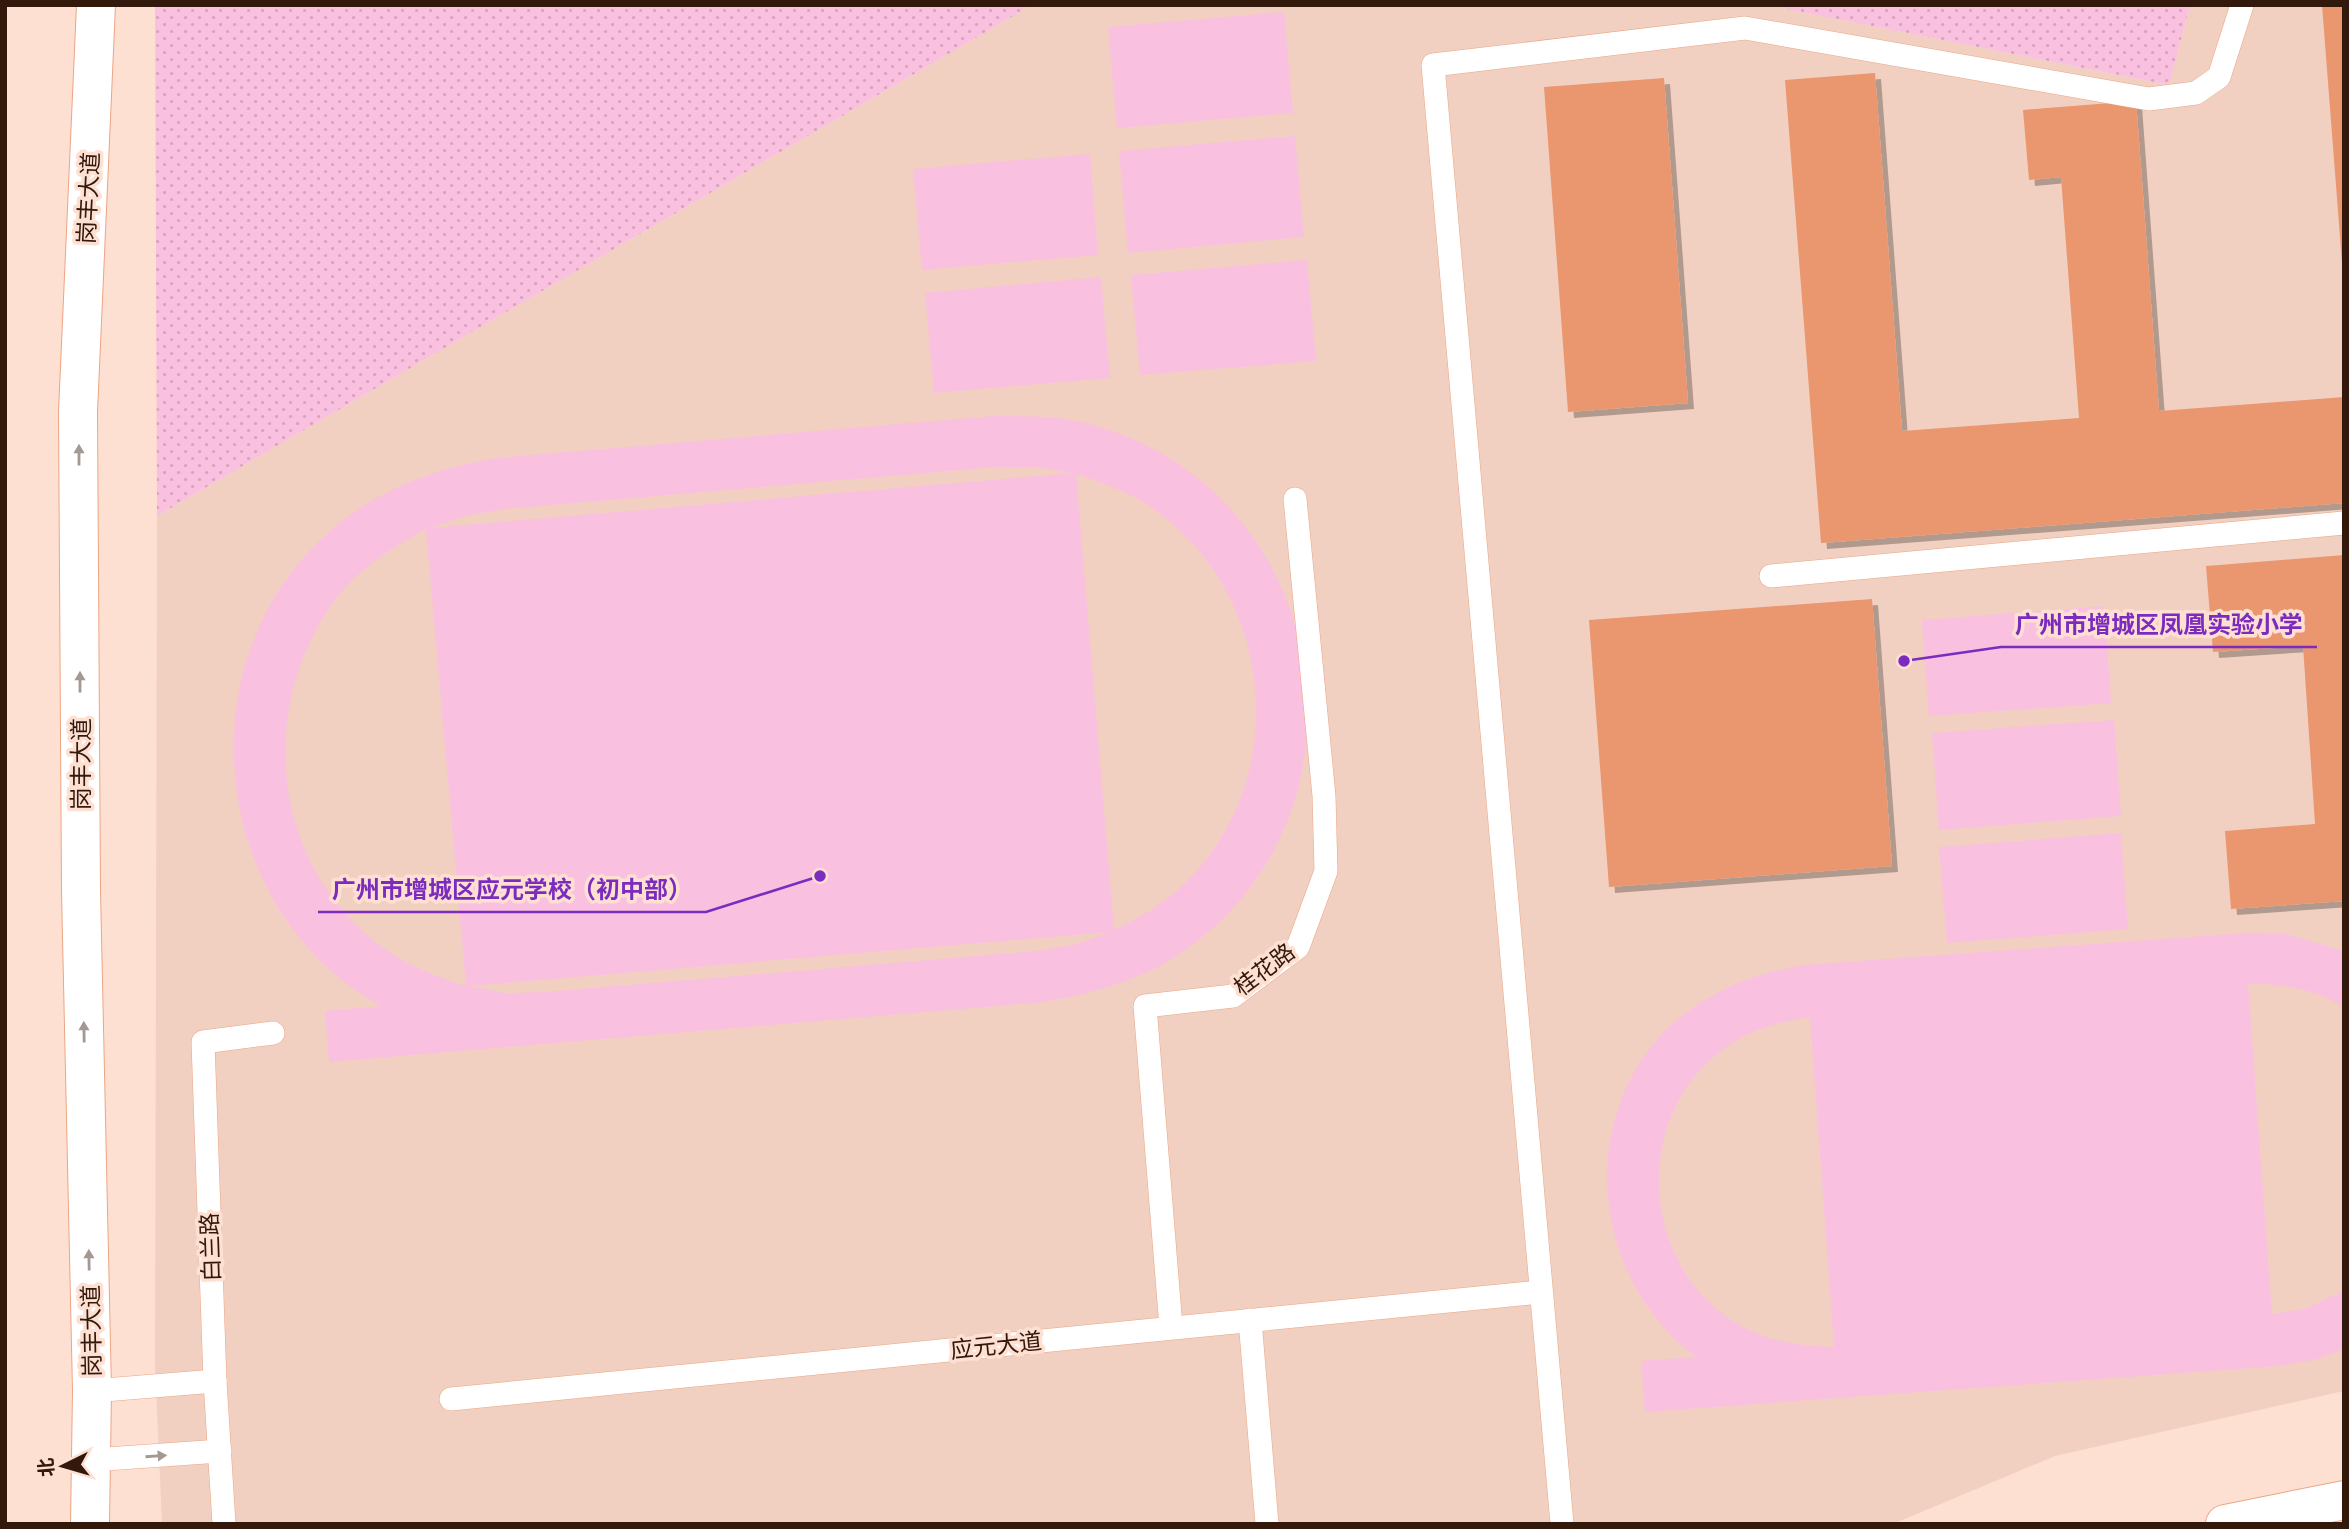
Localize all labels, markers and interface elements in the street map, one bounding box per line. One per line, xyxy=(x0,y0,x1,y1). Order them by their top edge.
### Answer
street label: 岗丰大道 xyxy=(71,151,105,245)
one-way arrow xyxy=(73,443,84,465)
callout: 广州市增城区凤凰实验小学 xyxy=(2001,602,2317,647)
text: 广州市增城区凤凰实验小学 xyxy=(2015,609,2303,640)
one-way arrow xyxy=(74,671,86,693)
street label: 岗丰大道 xyxy=(66,718,95,810)
callout: 广州市增城区应元学校（初中部） xyxy=(318,867,706,912)
text: 广州市增城区应元学校（初中部） xyxy=(332,874,692,905)
street label: 桂花路 xyxy=(1228,937,1300,1001)
one-way arrow xyxy=(78,1021,90,1043)
street label: 白兰路 xyxy=(194,1212,226,1282)
one-way arrow xyxy=(83,1248,95,1270)
street label: 岗丰大道 xyxy=(76,1285,106,1377)
street label: 应元大道 xyxy=(949,1326,1043,1364)
north arrow xyxy=(28,1431,98,1501)
one-way arrow xyxy=(145,1450,167,1461)
text: 北 xyxy=(33,1457,59,1478)

